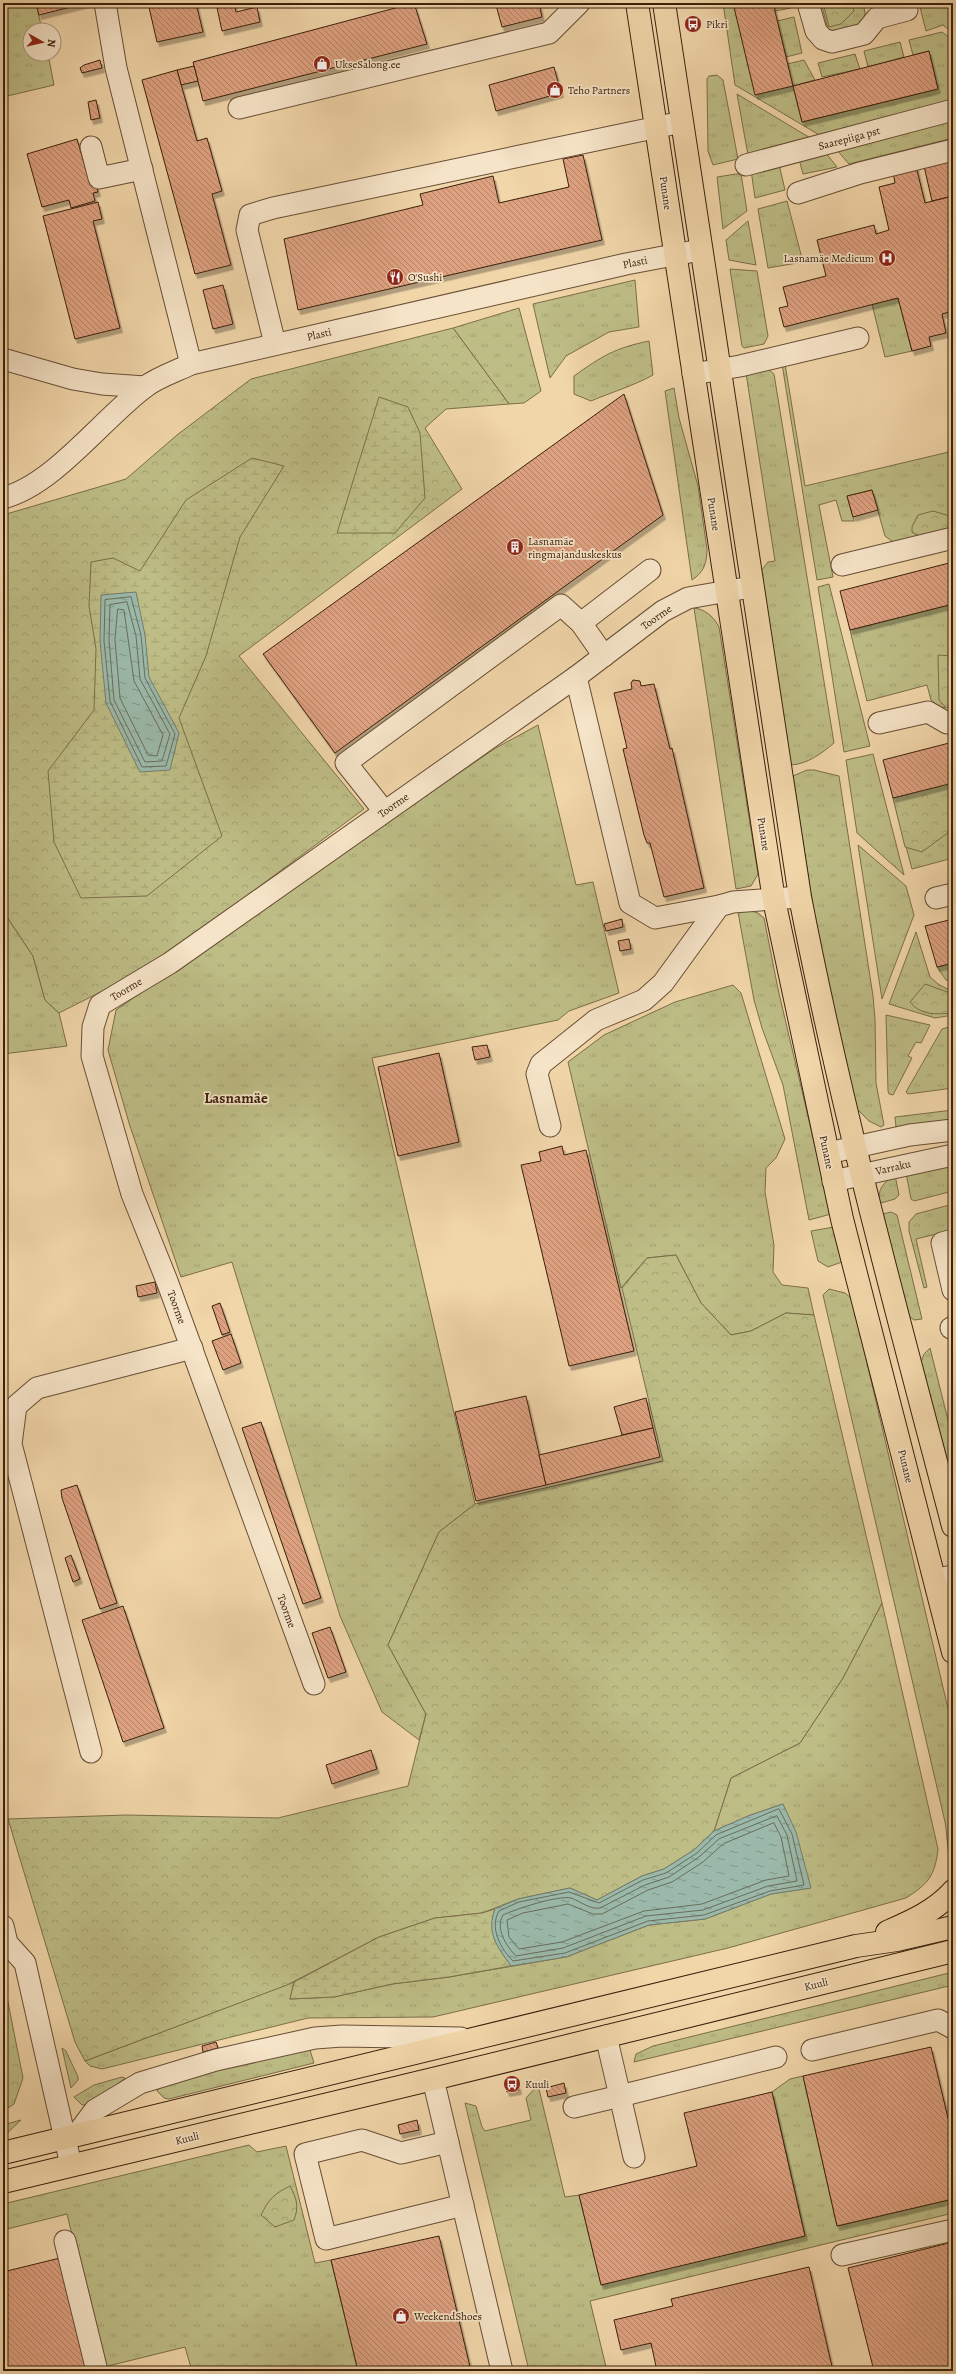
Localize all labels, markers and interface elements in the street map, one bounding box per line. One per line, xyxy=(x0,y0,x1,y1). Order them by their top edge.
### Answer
bus stop icon: Pikri xyxy=(683,14,703,34)
place label: Pikri xyxy=(706,17,728,32)
north arrow xyxy=(22,22,62,62)
text: N xyxy=(43,38,59,48)
shop icon: UkseSalong.ee xyxy=(312,54,332,74)
place label: UkseSalong.ee xyxy=(335,57,401,72)
shop icon: Teho Partners xyxy=(545,80,565,100)
place label: Teho Partners xyxy=(568,83,630,98)
street label: Saarepiiga pst xyxy=(817,123,882,154)
street label: Punane xyxy=(656,175,675,211)
hospital icon: Lasnamäe Medicum xyxy=(877,248,897,268)
place label: Lasnamäe Medicum xyxy=(784,251,874,266)
street label: Plasti xyxy=(621,253,649,272)
restaurant icon: O'Sushi xyxy=(385,267,405,287)
place label: O'Sushi xyxy=(408,270,442,285)
street label: Plasti xyxy=(305,324,333,345)
street label: Punane xyxy=(703,496,724,532)
place label: Lasnamäe ringmajanduskeskus xyxy=(528,534,622,562)
building icon: Lasnamäe ringmajanduskeskus xyxy=(505,537,525,557)
street label: Toorme xyxy=(638,601,675,633)
street label: Toorme xyxy=(375,789,412,821)
street label: Punane xyxy=(753,816,774,852)
street label: Toorme xyxy=(108,974,145,1005)
district label: Lasnamäe xyxy=(204,1088,268,1108)
street label: Punane xyxy=(816,1134,837,1170)
street label: Varraku xyxy=(873,1156,912,1179)
street label: Toorme xyxy=(164,1288,190,1326)
street label: Punane xyxy=(894,1448,917,1485)
street label: Toorme xyxy=(274,1592,300,1630)
street label: Kuuli xyxy=(802,1974,830,1995)
bus stop icon: Kuuli xyxy=(502,2074,522,2094)
place label: Kuuli xyxy=(525,2077,549,2092)
street label: Kuuli xyxy=(173,2128,201,2149)
shop icon: WeekendShoes xyxy=(391,2306,411,2326)
place label: WeekendShoes xyxy=(413,2309,482,2324)

